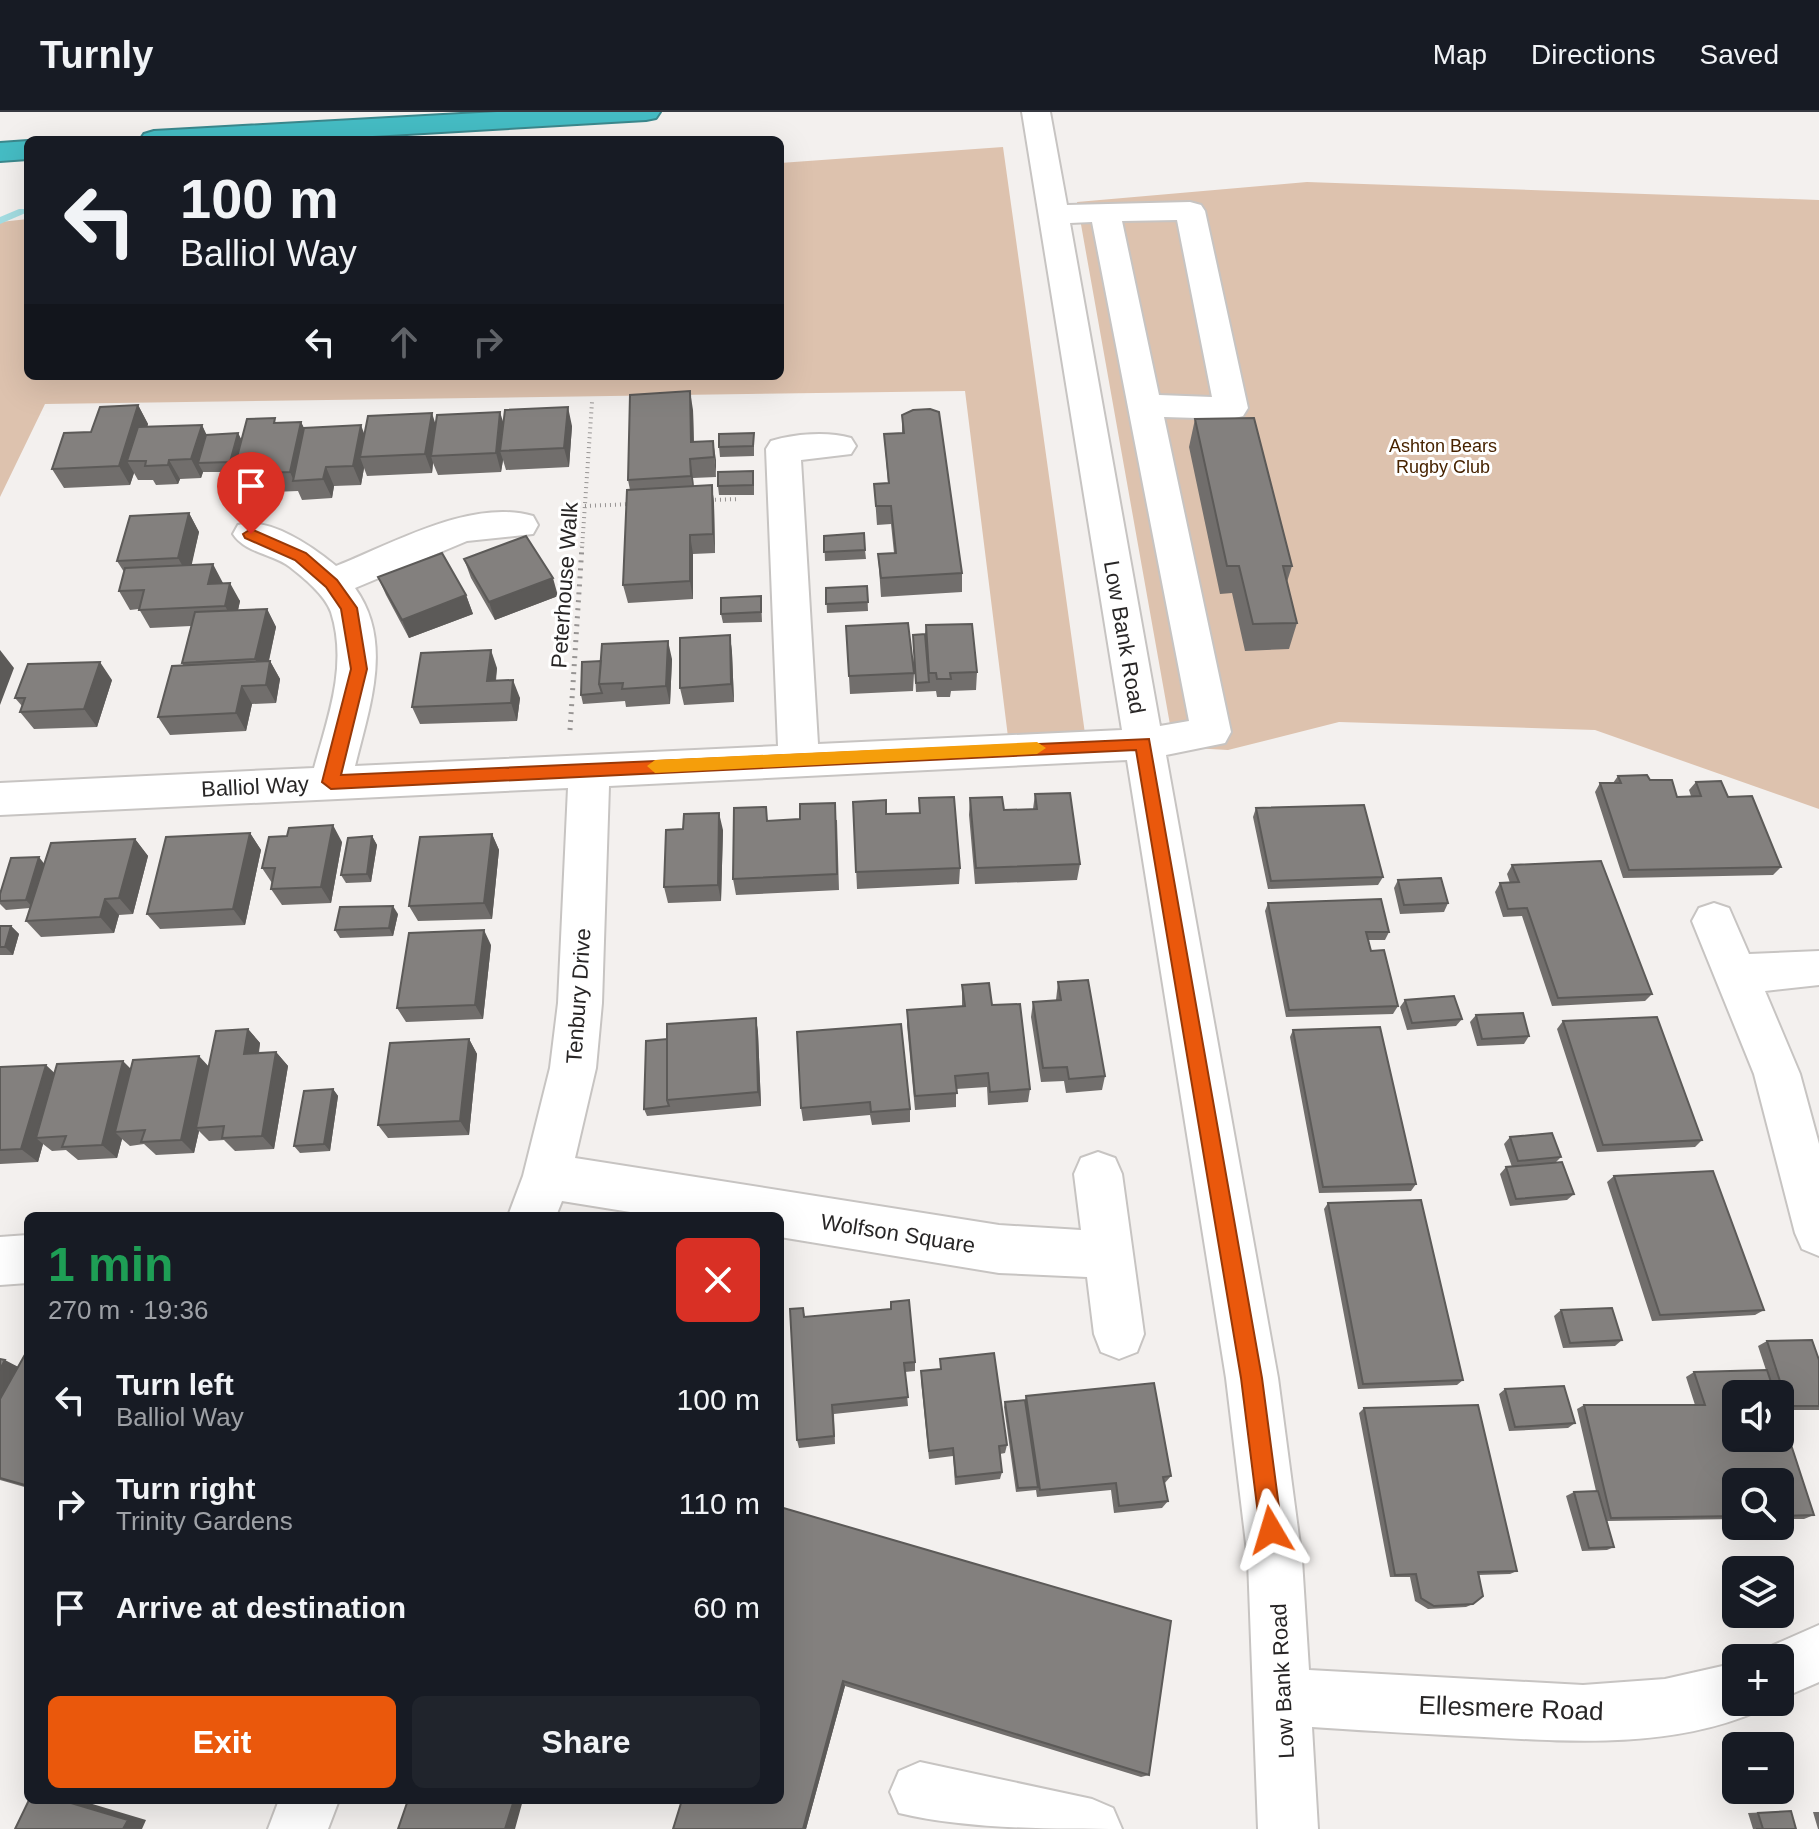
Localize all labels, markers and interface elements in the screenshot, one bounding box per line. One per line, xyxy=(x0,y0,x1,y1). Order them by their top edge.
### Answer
text: Turnly xyxy=(40,34,153,76)
text: Map xyxy=(1433,39,1487,70)
text: Directions xyxy=(1531,39,1656,70)
text: Saved xyxy=(1700,39,1779,70)
text: 100 m xyxy=(180,167,339,230)
icon: left xyxy=(48,168,152,272)
text: Balliol Way xyxy=(180,233,357,274)
icon: left xyxy=(298,320,342,364)
icon: ahead xyxy=(382,320,426,364)
icon: right xyxy=(466,320,510,364)
park label: Ashton Bears Rugby Club xyxy=(1389,436,1497,477)
pin xyxy=(217,452,285,534)
icon: arrive xyxy=(229,464,273,508)
street label: Peterhouse Walk xyxy=(546,500,583,669)
street label: Low Bank Road xyxy=(1099,558,1150,716)
street label: Balliol Way xyxy=(200,771,310,802)
street label: Tenbury Drive xyxy=(561,927,596,1065)
street label: Wolfson Square xyxy=(819,1209,977,1258)
text: 1 min xyxy=(48,1238,173,1291)
button: close xyxy=(676,1238,760,1322)
text: 270 m · 19:36 xyxy=(48,1295,208,1325)
text: Turn left xyxy=(116,1368,234,1401)
icon: left xyxy=(48,1378,92,1422)
map controls xyxy=(1722,1380,1794,1804)
button: sound xyxy=(1722,1380,1794,1452)
text: 100 m xyxy=(677,1383,760,1416)
text: Balliol Way xyxy=(116,1402,244,1432)
button: search xyxy=(1722,1468,1794,1540)
text: Turn right xyxy=(116,1472,255,1505)
icon: right xyxy=(48,1482,92,1526)
text: 110 m xyxy=(679,1487,760,1520)
position arrow xyxy=(1229,1488,1313,1572)
text: Trinity Gardens xyxy=(116,1506,293,1536)
button: layers xyxy=(1722,1556,1794,1628)
icon: arrive xyxy=(48,1586,92,1630)
text: Arrive at destination xyxy=(116,1591,406,1624)
text: 60 m xyxy=(693,1591,760,1624)
street label: Low Bank Road xyxy=(1266,1603,1299,1759)
button: + xyxy=(1722,1644,1794,1716)
street label: Ellesmere Road xyxy=(1418,1690,1604,1726)
button: Exit xyxy=(48,1696,396,1788)
button: Share xyxy=(412,1696,760,1788)
button: − xyxy=(1722,1732,1794,1804)

